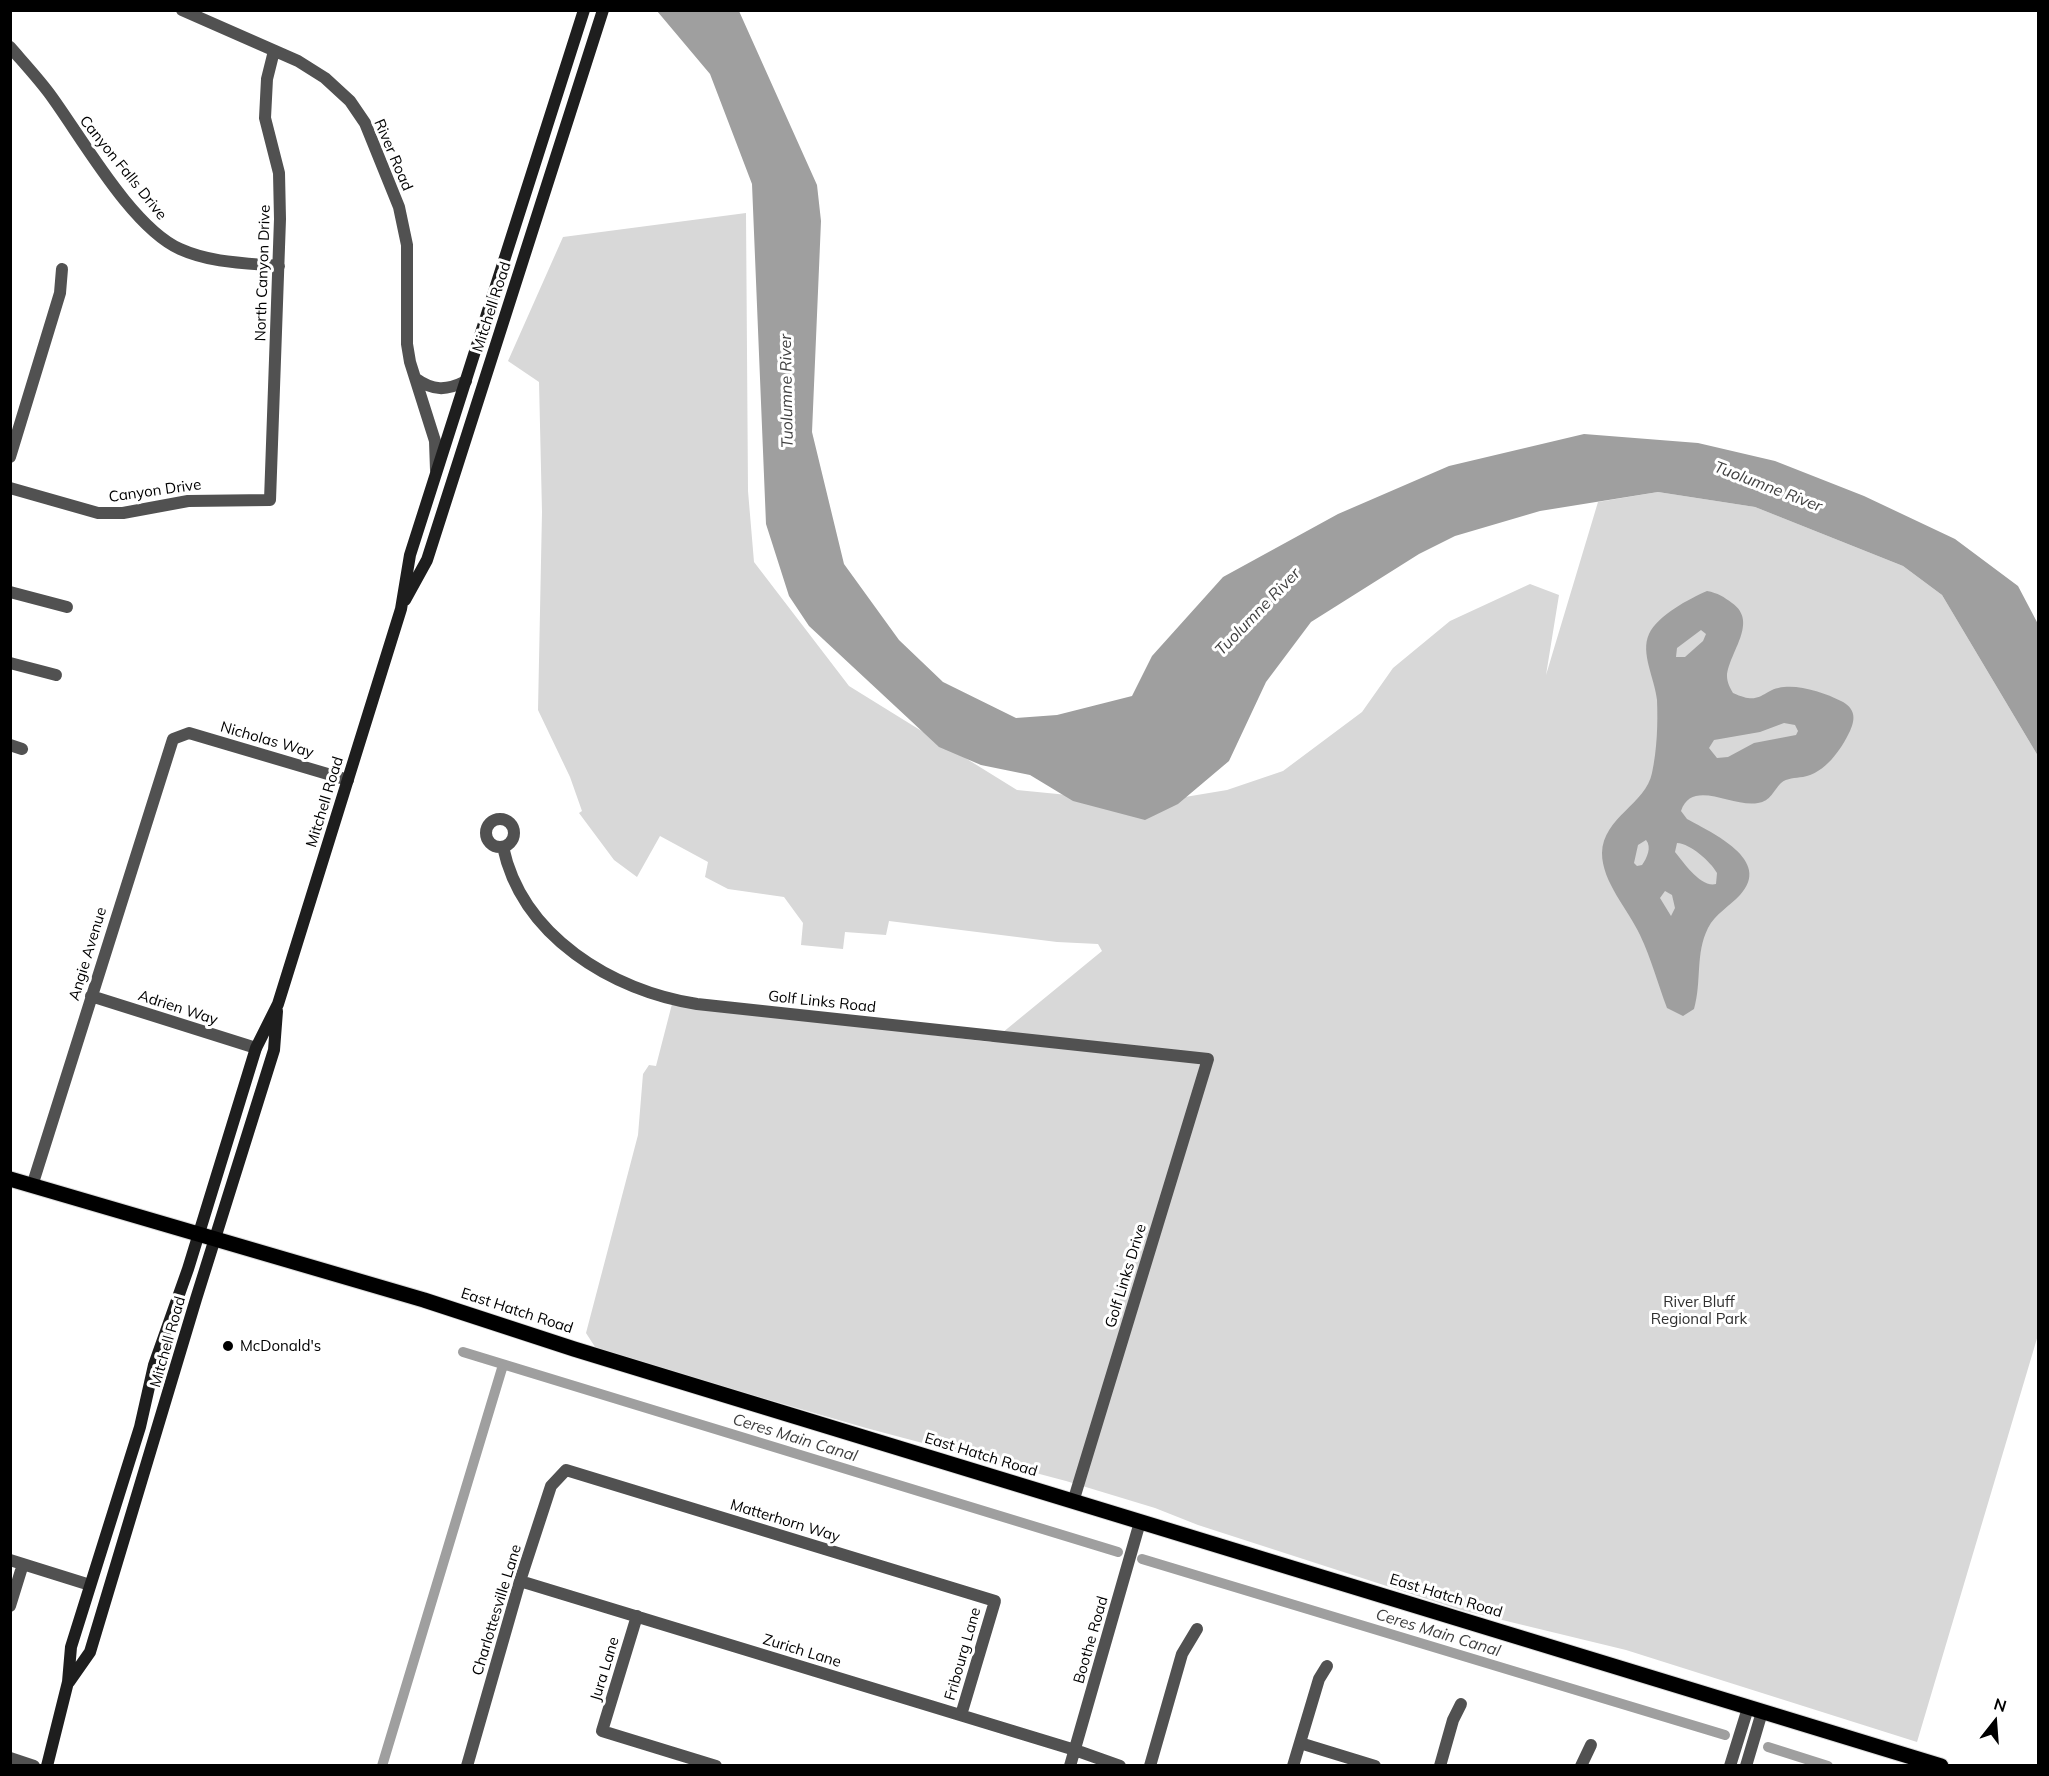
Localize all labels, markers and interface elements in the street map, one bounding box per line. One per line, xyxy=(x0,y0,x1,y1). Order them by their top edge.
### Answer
street label: Canyon Falls Drive xyxy=(76,112,170,224)
street label: River Road xyxy=(370,116,416,194)
street label: North Canyon Drive xyxy=(252,204,274,342)
street label: Mitchell Road xyxy=(469,260,515,354)
water label: Tuolumne River xyxy=(776,334,798,448)
water label: Tuolumne River xyxy=(1711,458,1825,516)
street label: Canyon Drive xyxy=(108,476,202,506)
water label: Tuolumne River xyxy=(1212,564,1304,660)
street label: Nicholas Way xyxy=(218,718,316,762)
street label: Mitchell Road xyxy=(303,755,347,849)
street label: Angie Avenue xyxy=(65,905,111,1003)
street label: Adrien Way xyxy=(136,987,220,1029)
street label: Golf Links Road xyxy=(767,987,877,1017)
street label: Golf Links Drive xyxy=(1102,1222,1150,1330)
street label: East Hatch Road xyxy=(459,1284,575,1338)
park label: River Bluff Regional Park xyxy=(1651,1293,1747,1328)
street label: Mitchell Road xyxy=(146,1294,190,1390)
place label: McDonald's xyxy=(240,1337,321,1355)
marker: McDonald's xyxy=(221,1339,235,1353)
water label: Ceres Main Canal xyxy=(730,1410,860,1466)
street label: East Hatch Road xyxy=(923,1429,1039,1481)
street label: Matterhorn Way xyxy=(728,1496,842,1546)
street label: Charlottesville Lane xyxy=(468,1542,526,1678)
street label: East Hatch Road xyxy=(1388,1570,1504,1622)
street label: Boothe Road xyxy=(1070,1594,1112,1686)
street label: Fribourg Lane xyxy=(941,1605,985,1703)
water label: Ceres Main Canal xyxy=(1373,1605,1503,1661)
street label: Zurich Lane xyxy=(761,1631,843,1671)
street label: Jura Lane xyxy=(587,1635,623,1703)
north arrow xyxy=(1965,1692,2025,1752)
text: N xyxy=(1992,1693,2009,1716)

